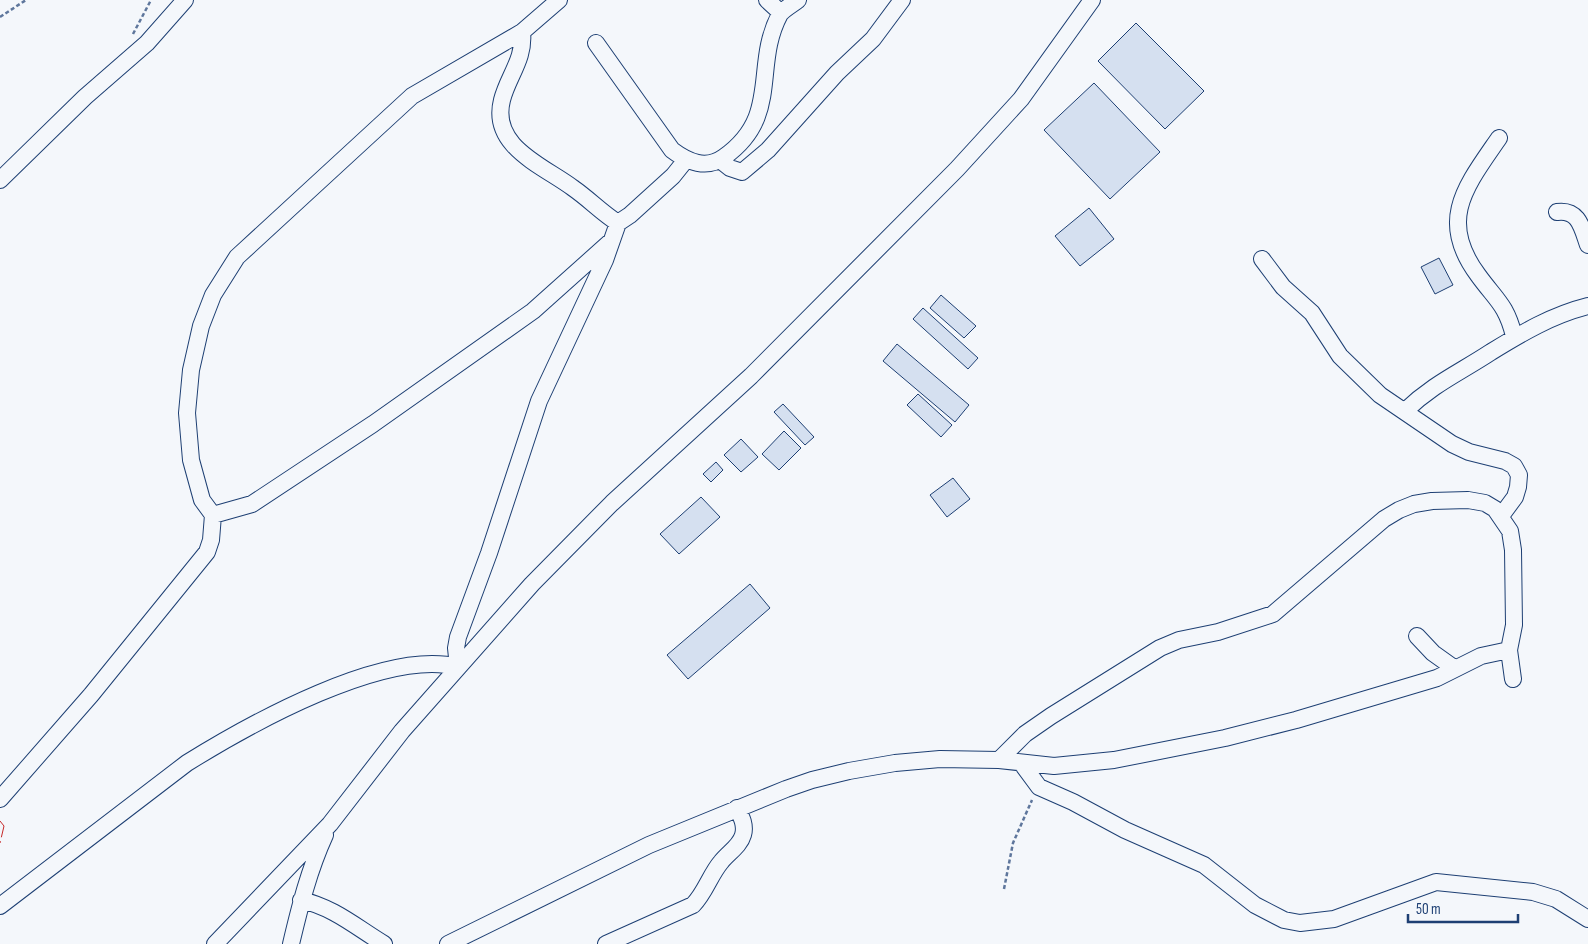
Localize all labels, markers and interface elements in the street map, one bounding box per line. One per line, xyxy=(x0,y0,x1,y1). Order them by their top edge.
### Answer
scale bar xyxy=(1408,892,1518,924)
text: 50 m xyxy=(1416,900,1441,919)

